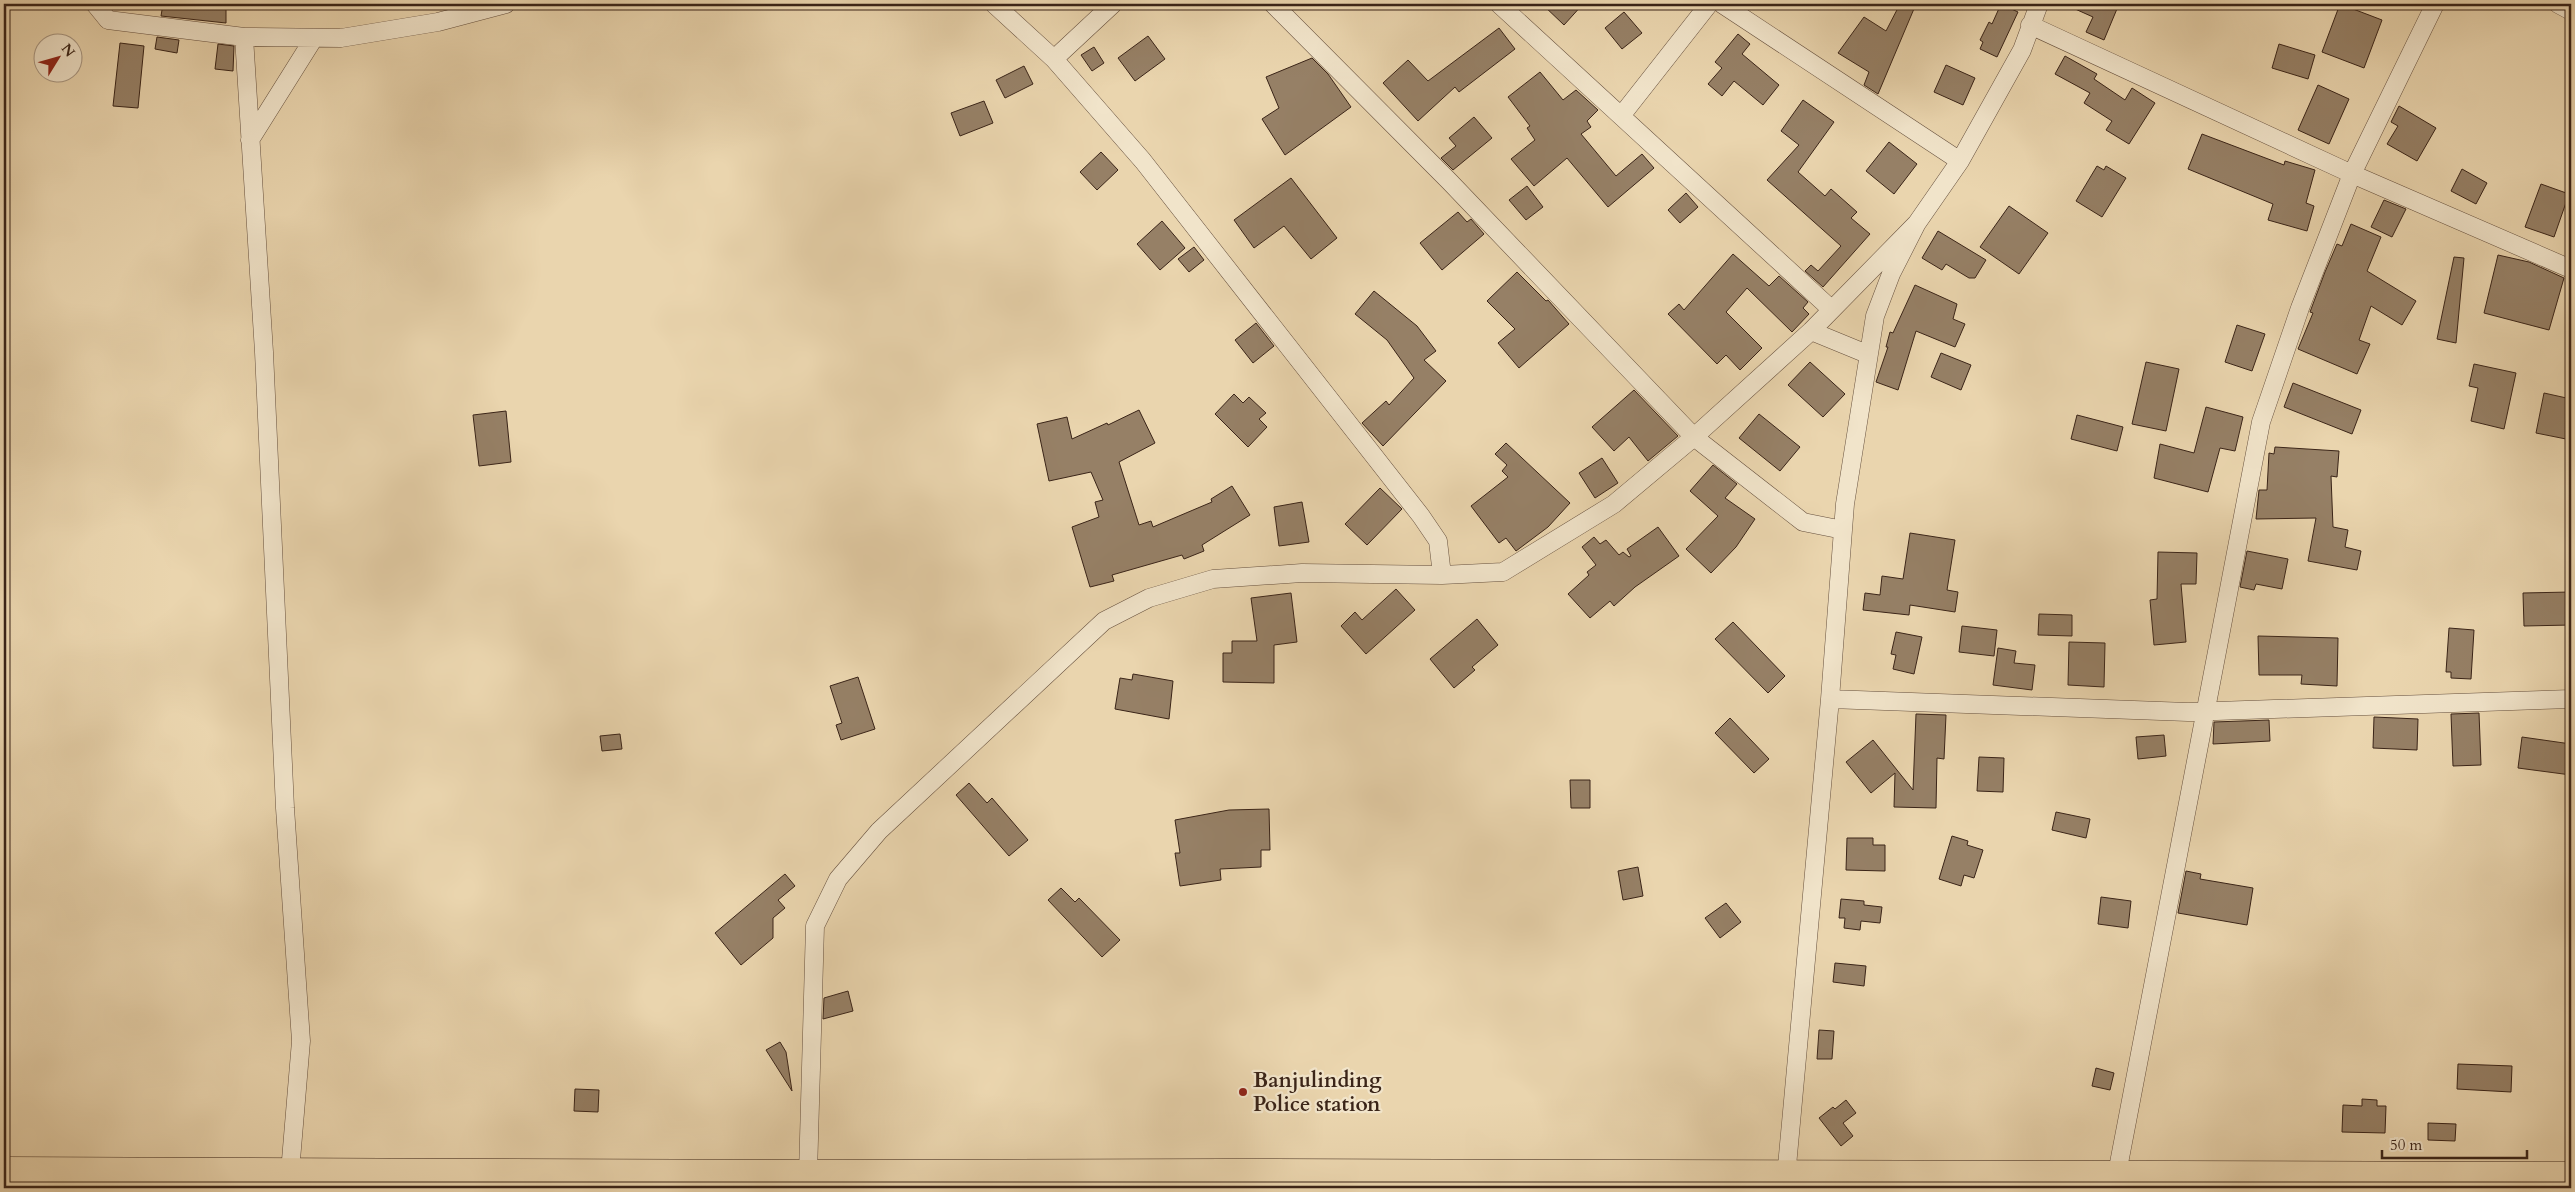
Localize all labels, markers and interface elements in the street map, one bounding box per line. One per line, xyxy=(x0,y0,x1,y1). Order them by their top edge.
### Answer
north arrow xyxy=(32,32,82,82)
text: N xyxy=(57,40,79,61)
place label: Banjulinding Police station xyxy=(1253,1066,1382,1119)
marker: Banjulinding Police station xyxy=(1237,1086,1249,1098)
scale bar xyxy=(2382,1127,2528,1159)
text: 50 m xyxy=(2390,1135,2422,1155)

